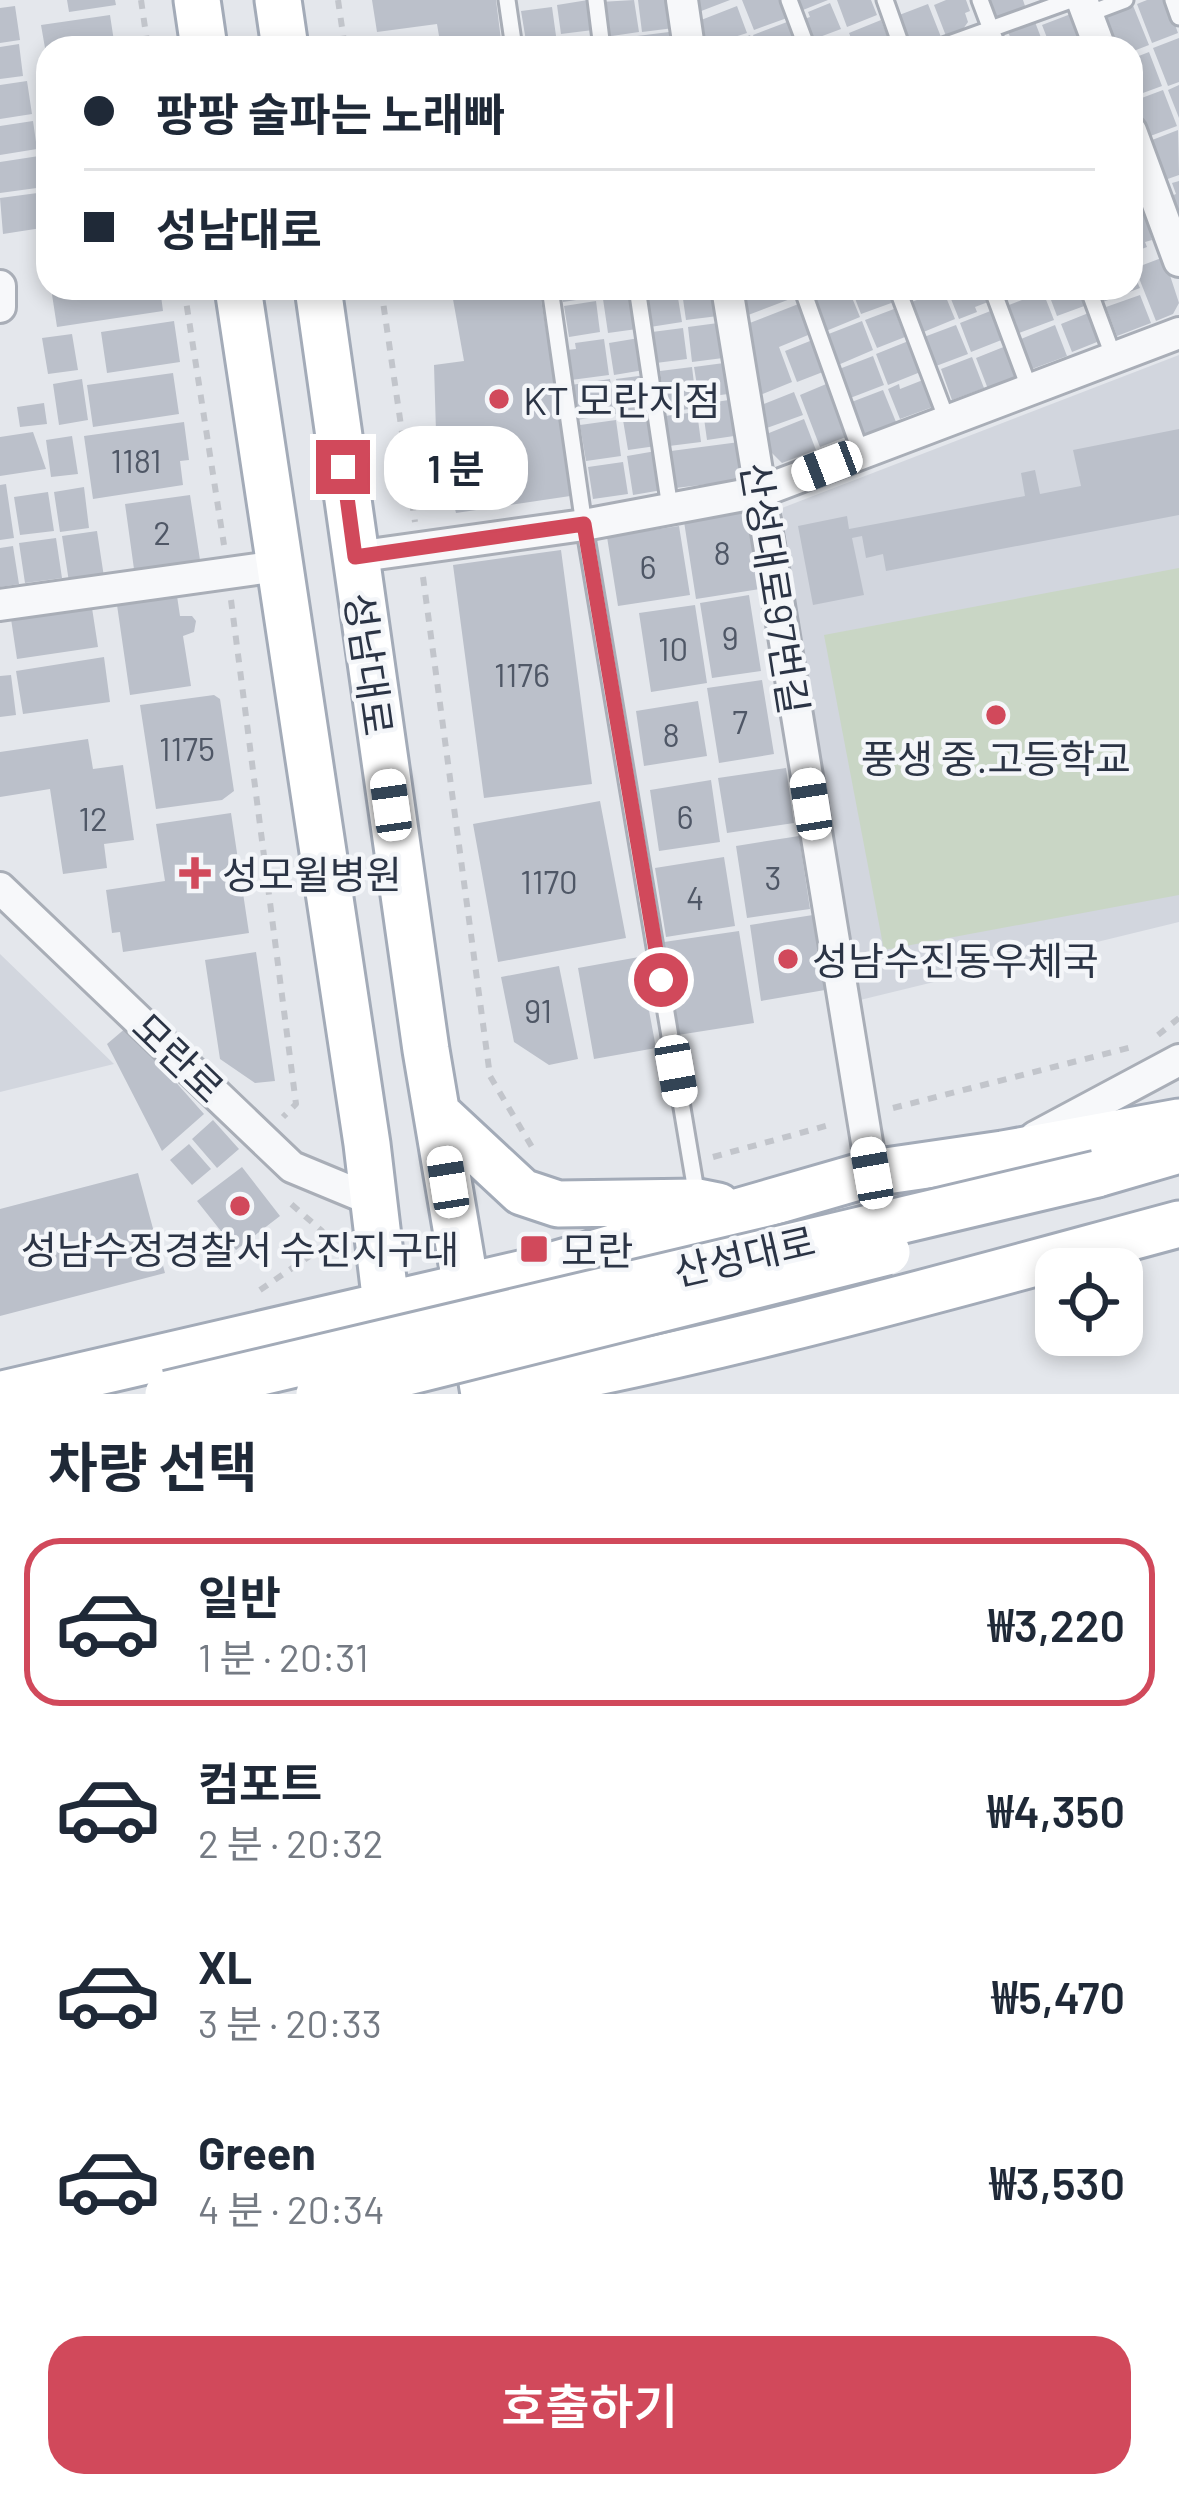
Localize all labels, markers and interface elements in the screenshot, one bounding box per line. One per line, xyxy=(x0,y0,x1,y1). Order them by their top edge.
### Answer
text: 팡팡 술파는 노래빠 xyxy=(156,86,505,140)
text: 성남대로 xyxy=(156,201,322,255)
place label: KT 모란지점 xyxy=(523,376,720,423)
marker: KT 모란지점 xyxy=(486,386,512,412)
callout: 1 분 xyxy=(385,425,529,509)
car xyxy=(787,436,867,496)
house number: 1181 xyxy=(110,440,162,480)
route end xyxy=(316,440,370,494)
text: 1 분 xyxy=(427,444,485,491)
street label: 산성대로97번길 xyxy=(733,459,819,717)
house number: 2 xyxy=(153,512,171,552)
house number: 8 xyxy=(713,532,731,572)
house number: 6 xyxy=(640,546,657,586)
street label: 성남대로 xyxy=(337,590,403,738)
house number: 9 xyxy=(721,617,739,657)
house number: 10 xyxy=(658,628,688,668)
house number: 1176 xyxy=(494,654,550,694)
house number: 7 xyxy=(732,701,748,741)
marker: 풍생 중.고등학교 xyxy=(983,702,1009,728)
house number: 8 xyxy=(662,714,680,754)
house number: 1175 xyxy=(159,728,215,768)
place label: 풍생 중.고등학교 xyxy=(861,734,1131,781)
car xyxy=(788,766,834,842)
car xyxy=(368,767,414,843)
house number: 6 xyxy=(677,796,694,836)
house number: 12 xyxy=(78,798,108,838)
place label: 성모윌병원 xyxy=(222,850,401,897)
marker: 성모윌병원 xyxy=(179,857,211,889)
house number: 3 xyxy=(765,857,782,897)
house number: 1170 xyxy=(520,861,578,901)
house number: 4 xyxy=(686,877,704,917)
place label: 성남수진동우체국 xyxy=(812,936,1099,983)
marker: 성남수진동우체국 xyxy=(775,946,801,972)
route start xyxy=(634,953,688,1007)
house number: 91 xyxy=(524,990,552,1030)
street label: 모란로 xyxy=(124,1003,234,1111)
car xyxy=(652,1032,700,1110)
car xyxy=(848,1134,896,1212)
car xyxy=(425,1144,471,1220)
marker: 성남수정경찰서 수진지구대 xyxy=(227,1193,253,1219)
street label: 산성대로 xyxy=(669,1216,819,1294)
place label: 성남수정경찰서 수진지구대 xyxy=(21,1225,459,1272)
place label: 모란 xyxy=(561,1226,633,1273)
marker: 모란 xyxy=(518,1233,550,1265)
map controls xyxy=(1035,1248,1143,1356)
button: locate xyxy=(1035,1248,1143,1356)
text: 차량 선택 xyxy=(48,1433,258,1498)
icon: car xyxy=(54,1568,162,1676)
text: 일반 xyxy=(198,1569,281,1623)
text: ₩3,220 xyxy=(988,1597,1125,1651)
text: 1 분 · 20:31 xyxy=(198,1633,369,1680)
icon: car xyxy=(54,1754,162,1862)
text: 컴포트 xyxy=(198,1755,322,1809)
text: ₩4,350 xyxy=(987,1783,1125,1837)
text: 2 분 · 20:32 xyxy=(198,1819,384,1866)
text: XL xyxy=(198,1939,252,1993)
icon: car xyxy=(54,1940,162,2048)
text: ₩5,470 xyxy=(992,1969,1125,2023)
text: 3 분 · 20:33 xyxy=(198,1999,382,2046)
text: Green xyxy=(198,2125,316,2179)
icon: car xyxy=(54,2126,162,2234)
text: ₩3,530 xyxy=(990,2155,1125,2209)
text: 4 분 · 20:34 xyxy=(198,2185,385,2232)
button: 호출하기 xyxy=(48,2336,1131,2474)

